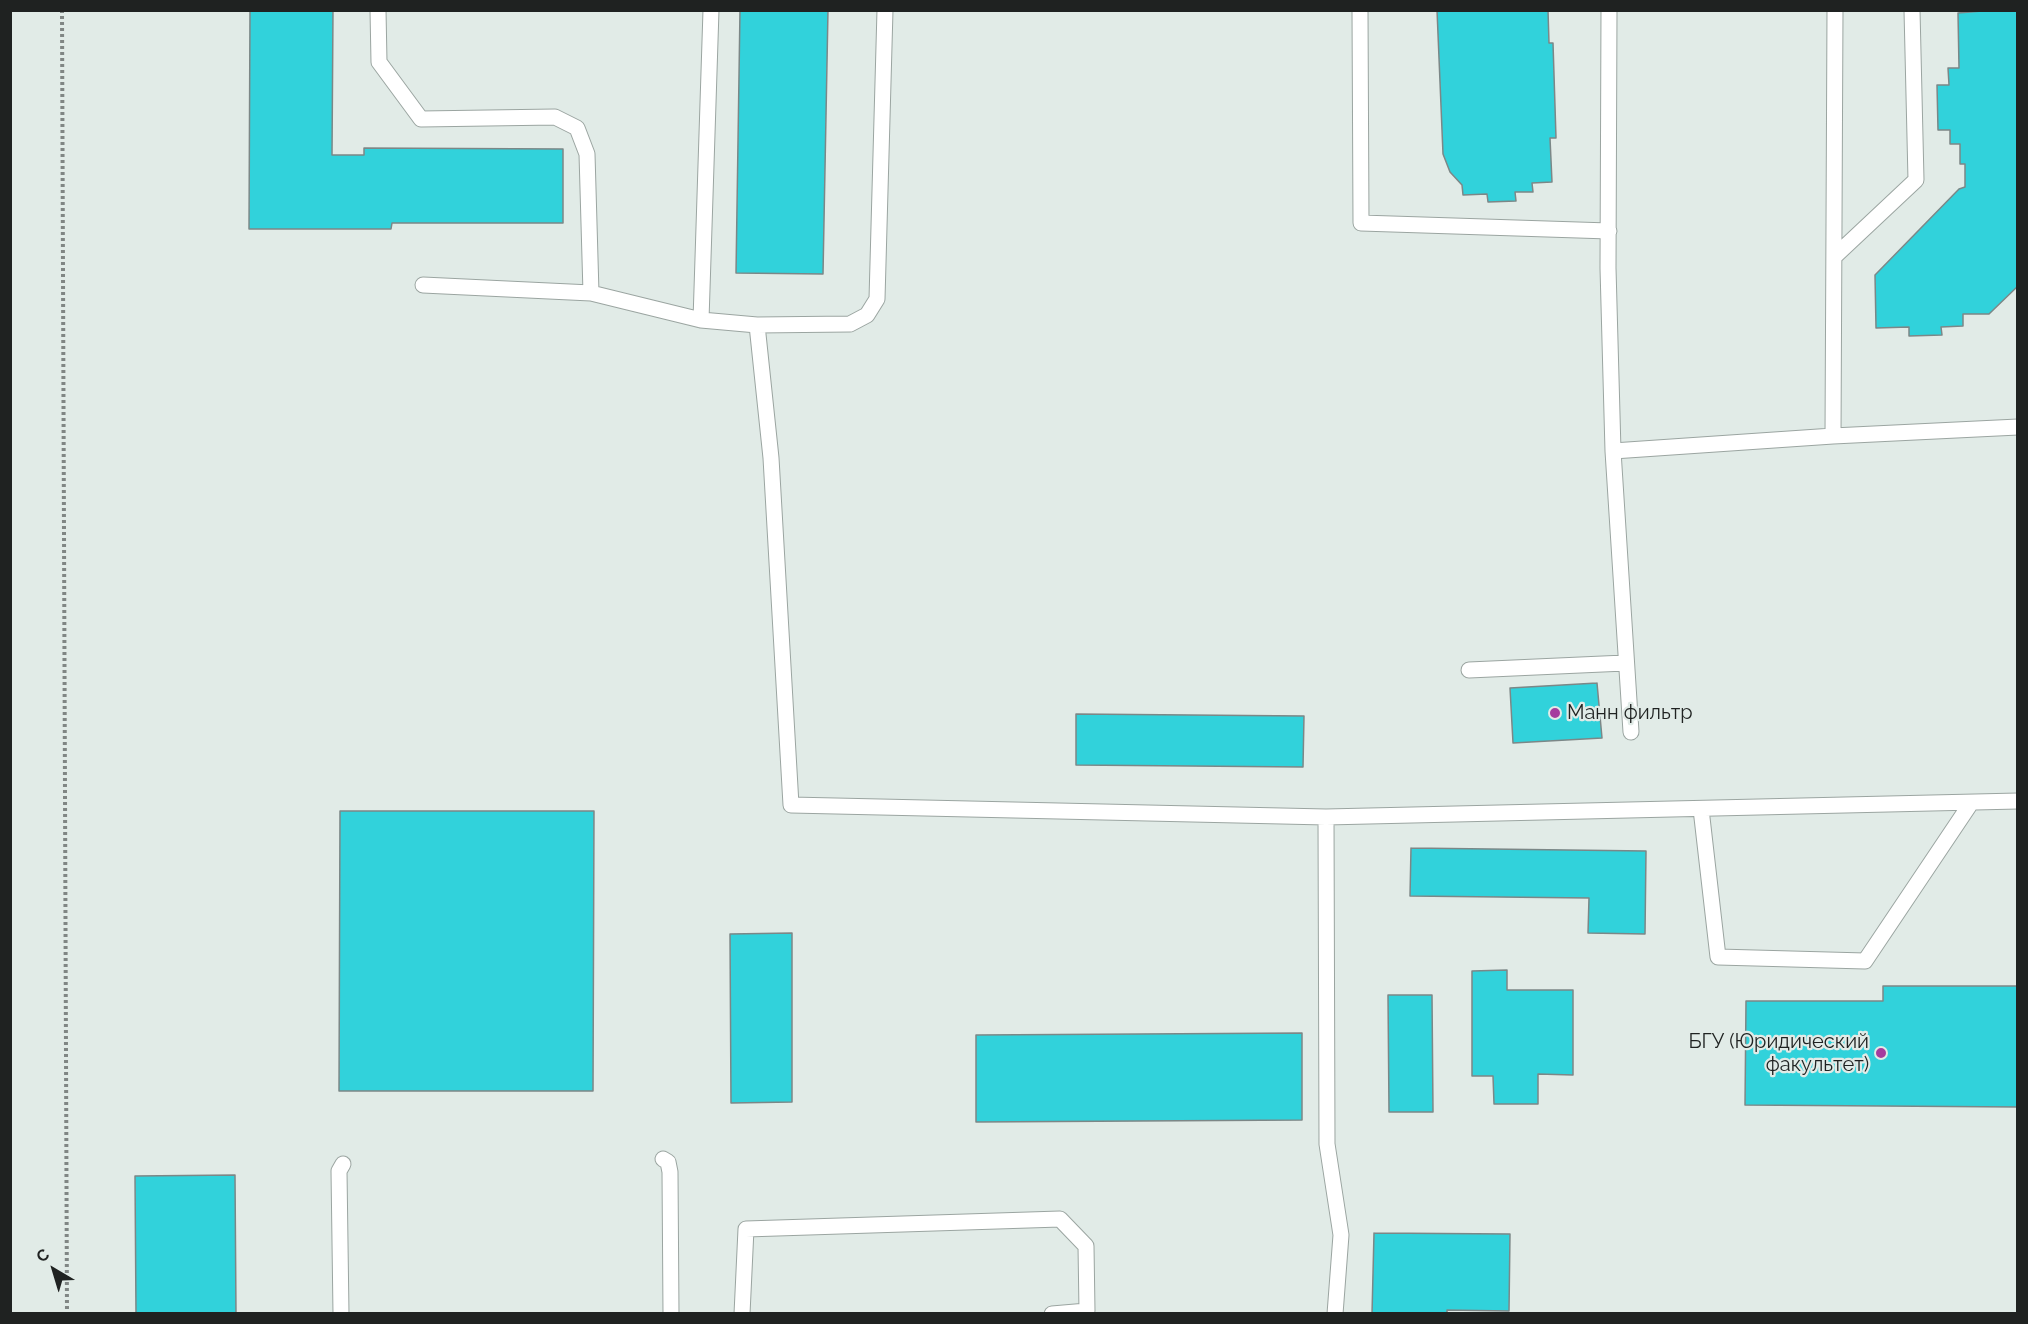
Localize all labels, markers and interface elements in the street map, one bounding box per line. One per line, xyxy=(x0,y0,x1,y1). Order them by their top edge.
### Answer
place label: Манн фильтр xyxy=(1567,701,1693,725)
marker: Манн фильтр xyxy=(1548,706,1562,720)
place label: БГУ (Юридический факультет) xyxy=(1688,1030,1869,1077)
marker: БГУ (Юридический факультет) xyxy=(1874,1046,1888,1060)
north arrow xyxy=(24,1240,84,1300)
text: С xyxy=(32,1245,53,1266)

